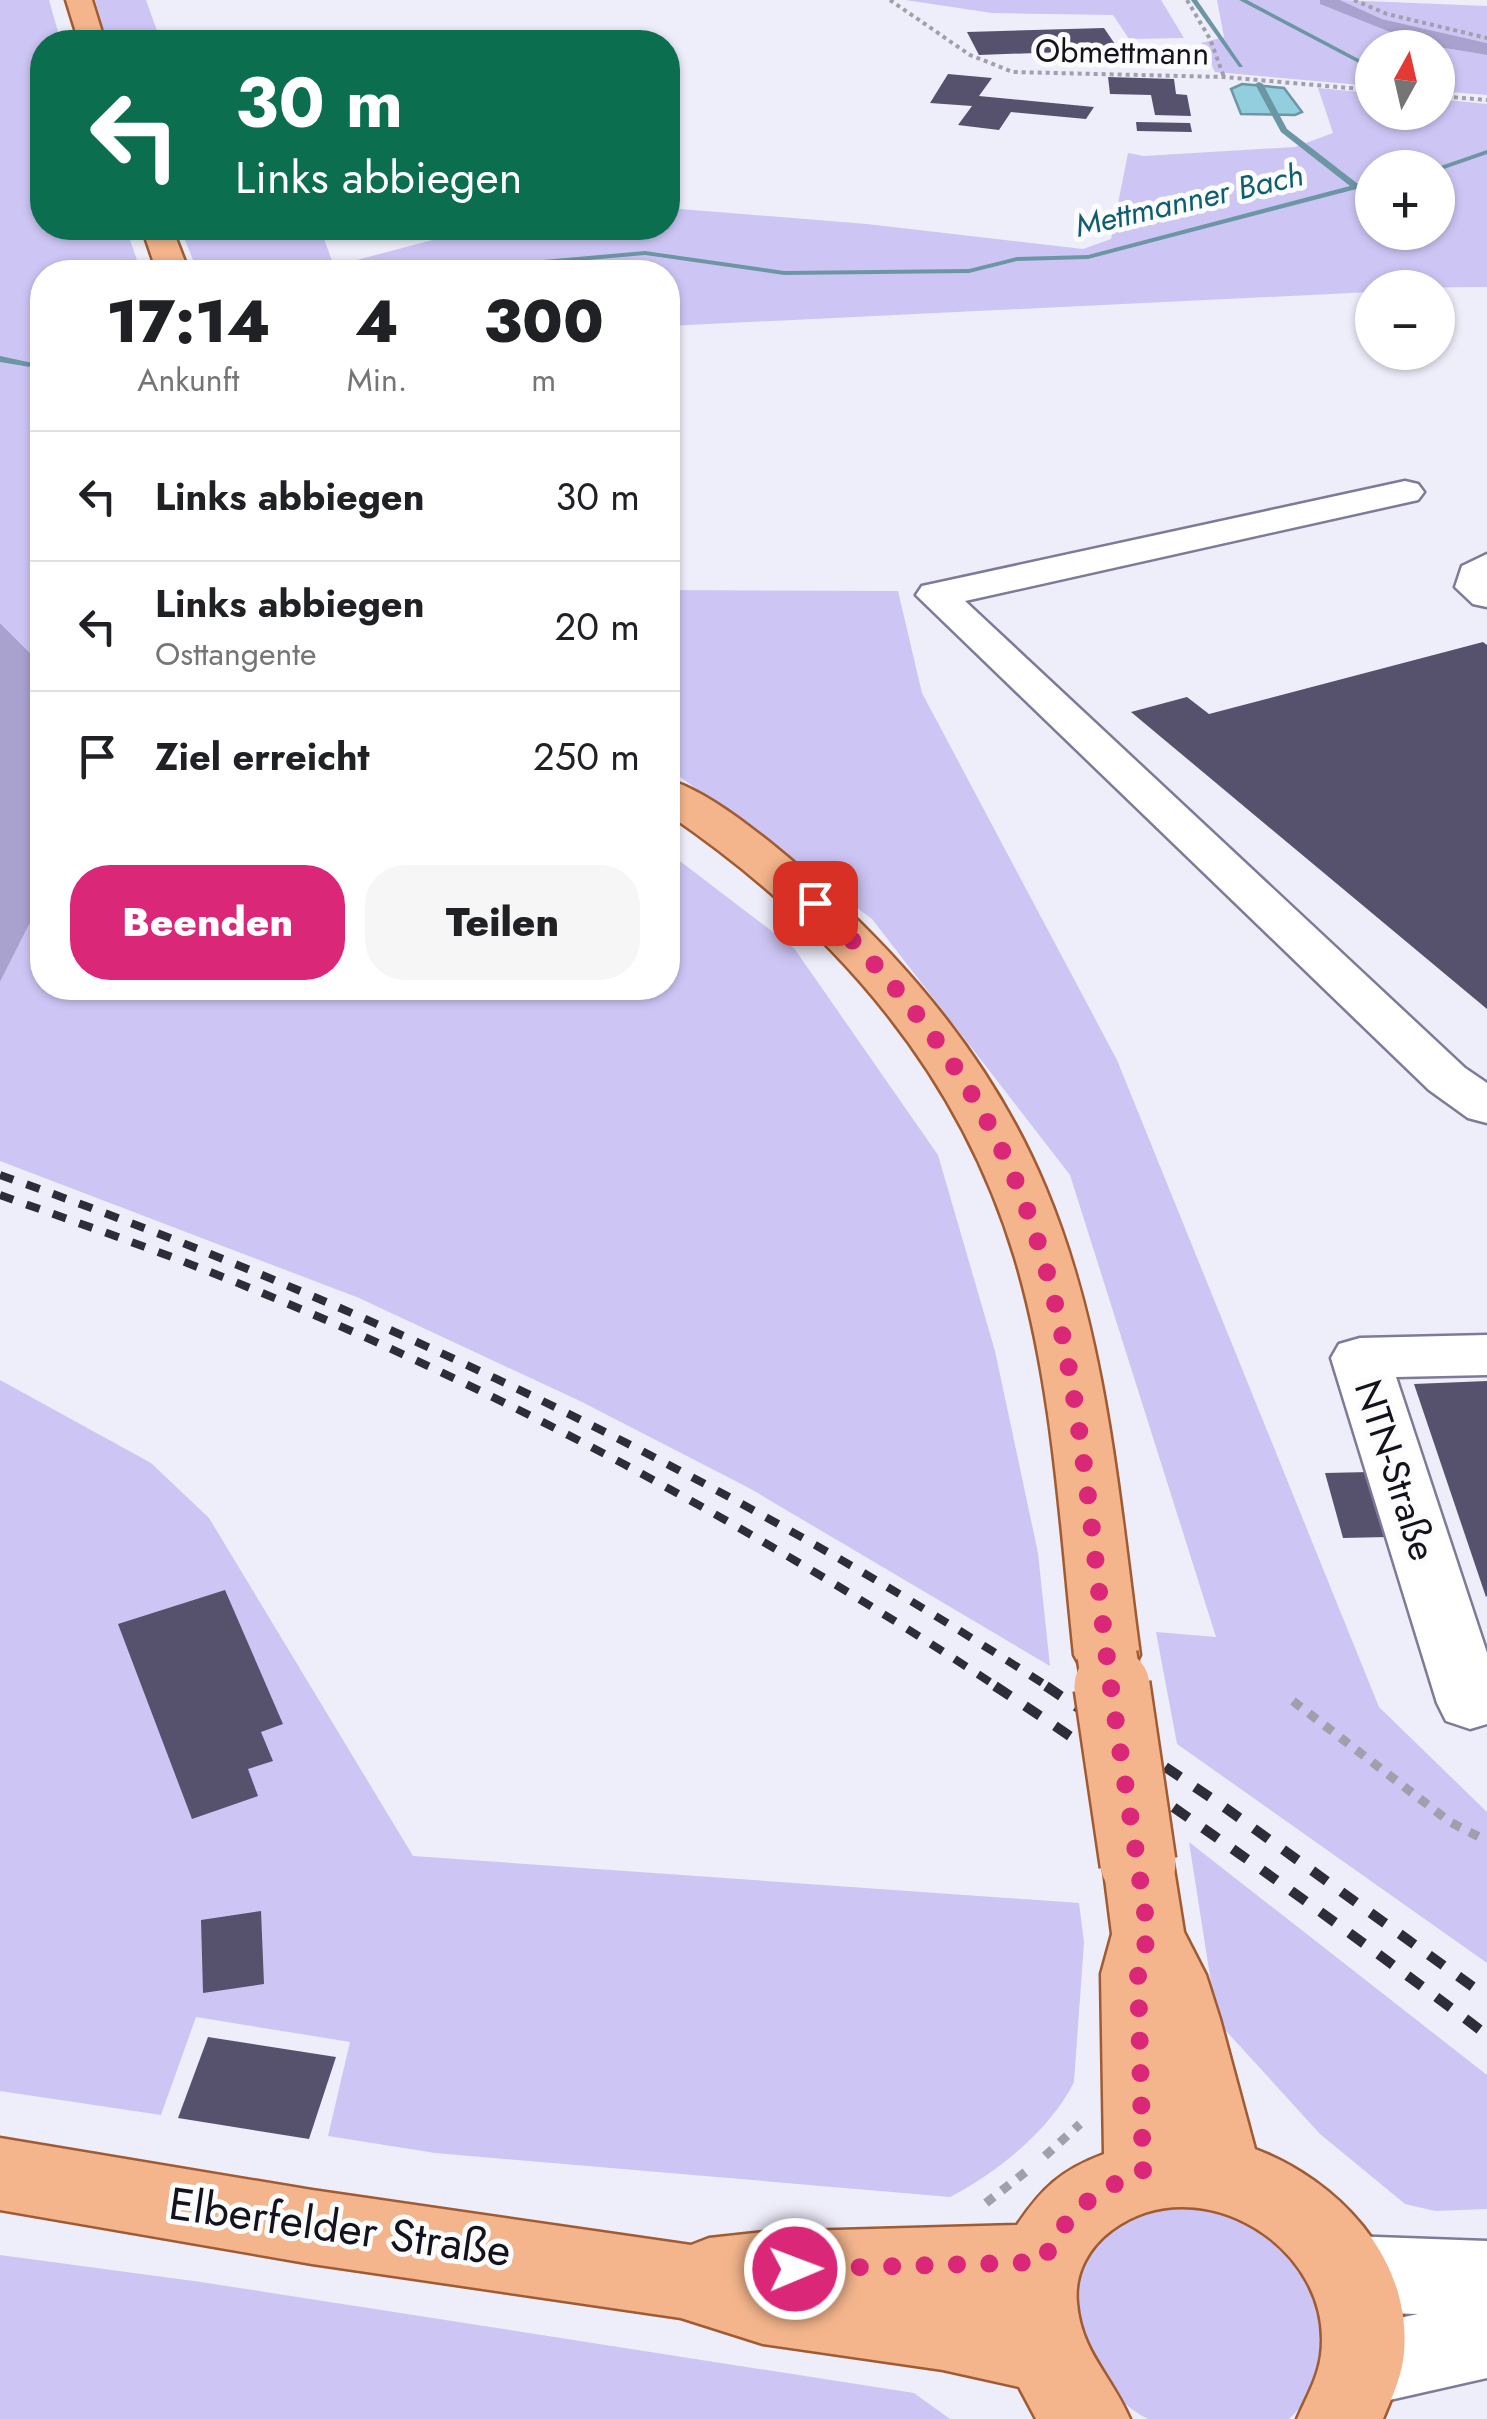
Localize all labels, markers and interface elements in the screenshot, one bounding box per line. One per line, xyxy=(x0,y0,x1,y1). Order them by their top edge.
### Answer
street label: Obmettmann xyxy=(1034,27,1210,77)
north arrow xyxy=(1355,30,1455,130)
map controls xyxy=(1355,30,1455,370)
text: 30 m xyxy=(235,52,403,153)
icon: left xyxy=(70,70,200,200)
text: Links abbiegen xyxy=(235,145,522,210)
button: + xyxy=(1355,150,1455,250)
water label: Mettmanner Bach xyxy=(1070,151,1308,249)
button: − xyxy=(1355,270,1455,370)
text: 17:14 xyxy=(106,278,271,365)
text: 4 xyxy=(355,278,399,365)
text: 300 xyxy=(484,278,604,365)
text: Ankunft xyxy=(137,357,239,403)
text: Min. xyxy=(347,357,407,403)
text: m xyxy=(531,357,556,403)
icon: left xyxy=(70,469,125,524)
text: Links abbiegen xyxy=(155,469,425,524)
text: 30 m xyxy=(555,469,640,524)
text: Links abbiegen xyxy=(155,576,425,631)
icon: left xyxy=(70,599,125,654)
text: 20 m xyxy=(555,599,640,654)
text: Osttangente xyxy=(155,631,316,677)
icon: arrive xyxy=(70,729,125,784)
text: Ziel erreicht xyxy=(155,729,370,784)
text: 250 m xyxy=(533,729,640,784)
pin xyxy=(773,861,858,946)
button: Beenden xyxy=(70,865,345,980)
button: Teilen xyxy=(365,865,640,980)
icon: arrive xyxy=(788,876,843,931)
street label: NTN-Straße xyxy=(1341,1373,1451,1567)
street label: Elberfelder Straße xyxy=(165,2171,515,2283)
position arrow xyxy=(743,2217,847,2321)

